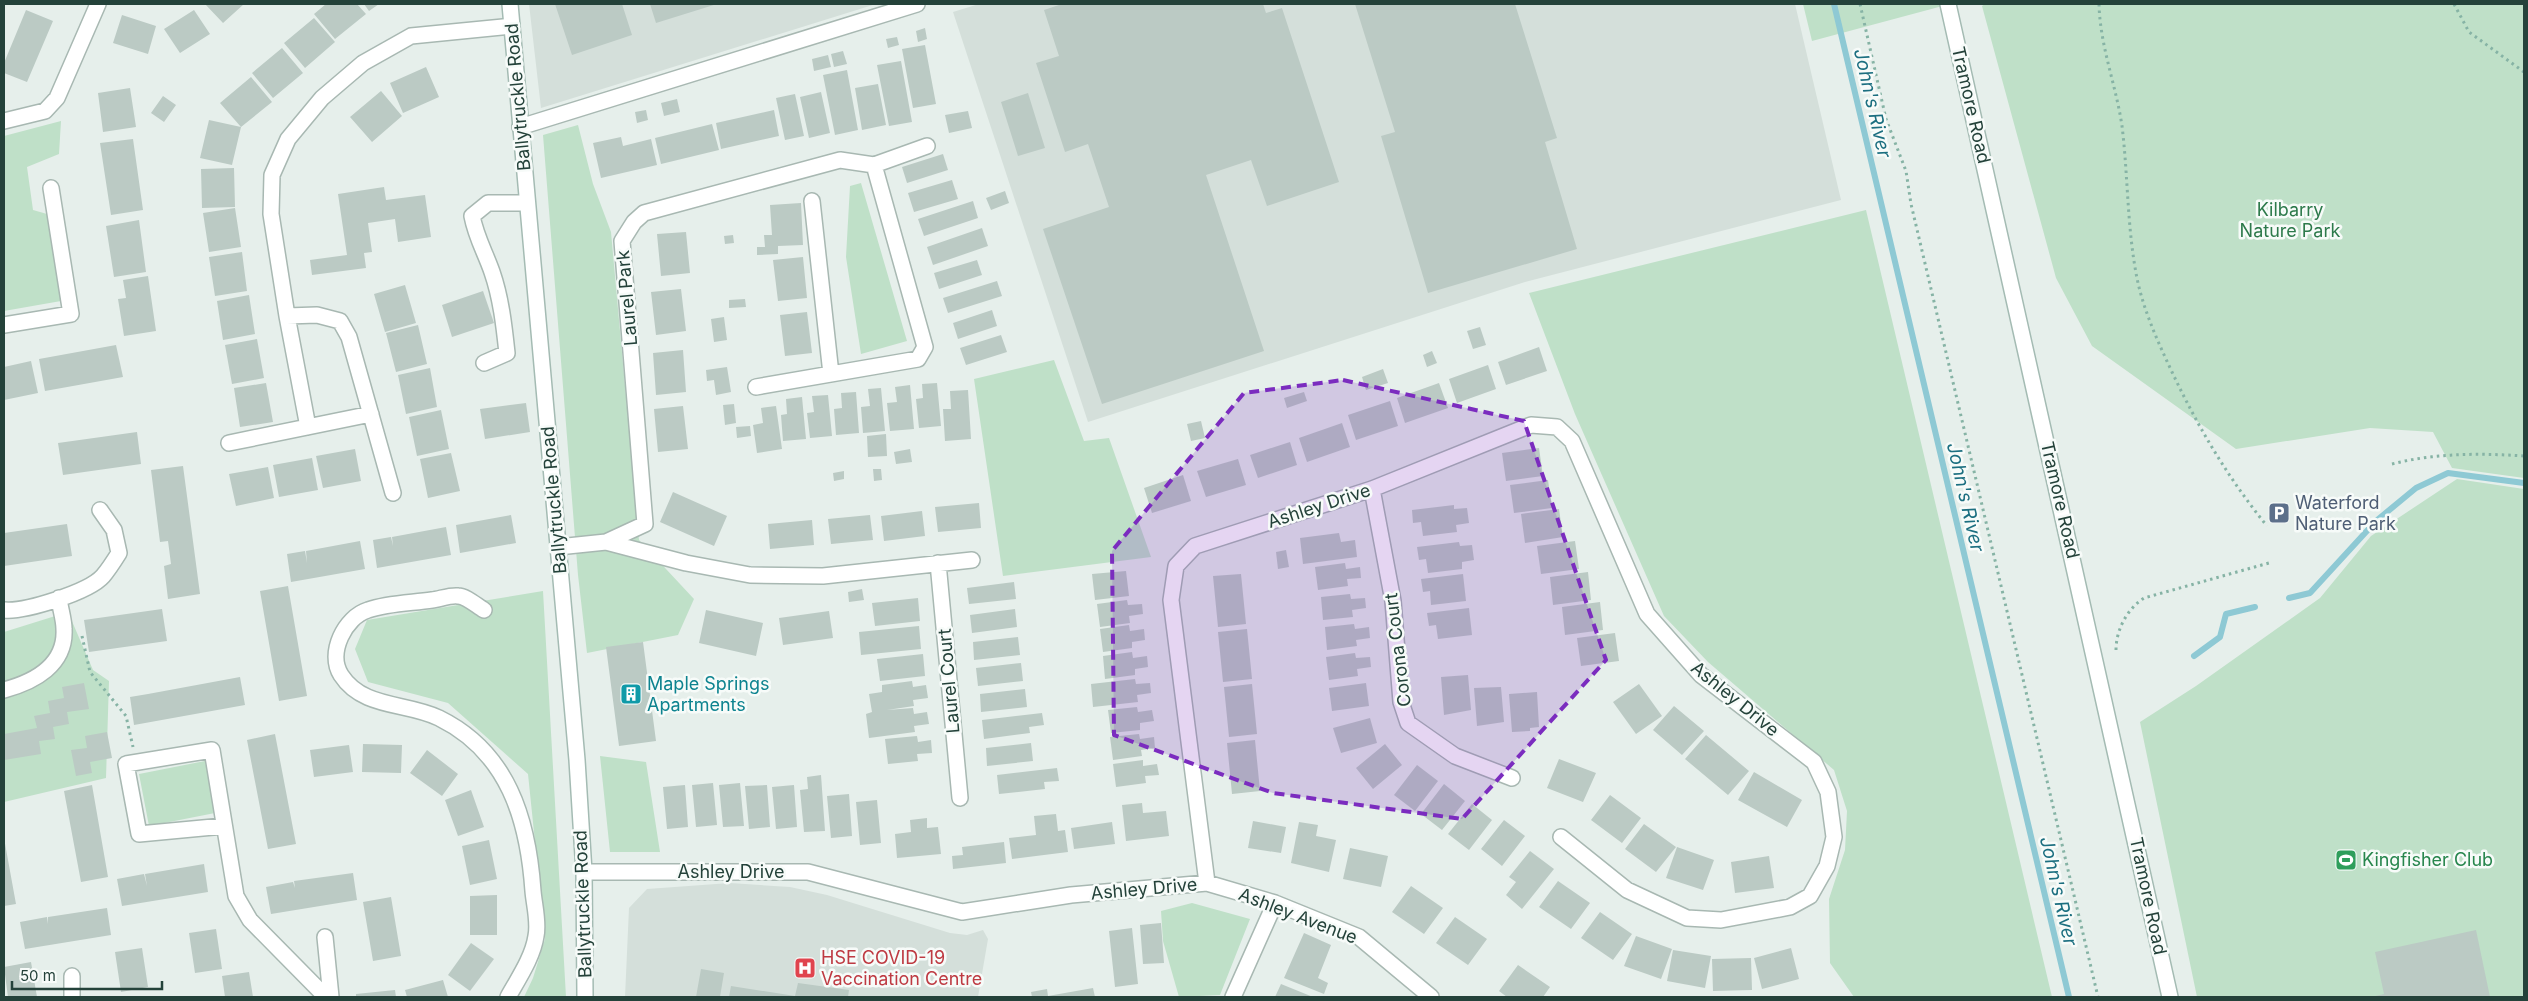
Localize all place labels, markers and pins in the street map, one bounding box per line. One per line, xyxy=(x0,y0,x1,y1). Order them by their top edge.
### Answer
place label: Waterford Nature Park xyxy=(2295,492,2396,534)
parking icon: Waterford Nature Park xyxy=(2267,501,2291,525)
place label: Maple Springs Apartments xyxy=(647,673,769,715)
building icon: Maple Springs Apartments xyxy=(619,682,643,706)
sports icon: Kingfisher Club xyxy=(2334,848,2358,872)
place label: Kingfisher Club xyxy=(2362,849,2493,870)
place label: HSE COVID-19 Vaccination Centre xyxy=(821,947,982,989)
hospital icon: HSE COVID-19 Vaccination Centre xyxy=(793,956,817,980)

